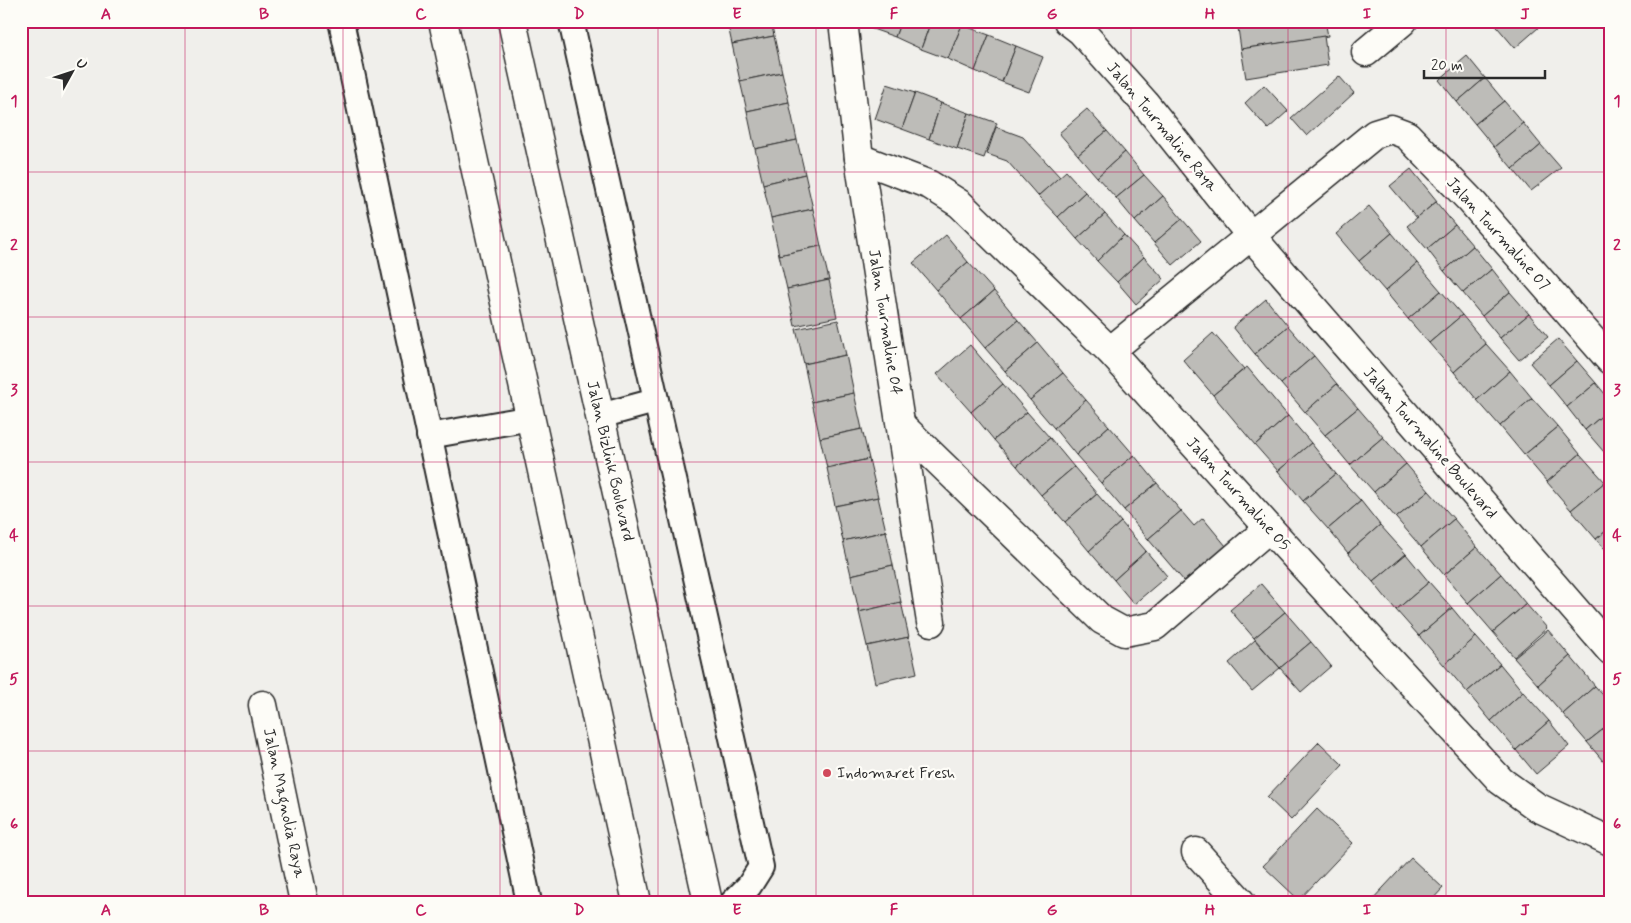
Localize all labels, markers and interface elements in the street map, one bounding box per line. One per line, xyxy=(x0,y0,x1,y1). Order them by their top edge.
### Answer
text: A xyxy=(101,4,111,25)
text: B xyxy=(259,4,269,25)
text: C xyxy=(415,4,427,25)
text: D xyxy=(573,4,585,25)
text: E xyxy=(732,4,742,25)
text: F xyxy=(890,4,899,25)
text: G xyxy=(1047,4,1058,25)
text: H xyxy=(1205,4,1216,25)
text: I xyxy=(1363,4,1372,25)
text: J xyxy=(1520,4,1530,25)
north arrow xyxy=(48,48,98,98)
scale bar xyxy=(1424,48,1545,80)
text: U xyxy=(71,55,91,74)
text: 20 m xyxy=(1431,56,1463,76)
street label: Jalan Tourmaline Raya xyxy=(1102,58,1223,196)
text: 1 xyxy=(10,91,18,112)
text: 1 xyxy=(1613,91,1621,112)
street label: Jalan Tourmaline 07 xyxy=(1441,173,1555,295)
text: 2 xyxy=(10,235,18,256)
text: 2 xyxy=(1613,235,1621,256)
street label: Jalan Tourmaline 04 xyxy=(863,248,907,397)
street label: Jalan Tourmaline Boulevard xyxy=(1358,363,1502,523)
street label: Jalan Bizlink Boulevard xyxy=(581,379,639,543)
text: 3 xyxy=(10,380,18,401)
text: 3 xyxy=(1613,380,1621,401)
street label: Jalan Tourmaline 05 xyxy=(1181,433,1295,555)
text: 4 xyxy=(9,525,19,546)
text: 4 xyxy=(1612,525,1622,546)
text: 5 xyxy=(9,669,19,690)
text: 5 xyxy=(1612,669,1622,690)
street label: Jalan Magnolia Raya xyxy=(257,726,310,881)
place label: Indomaret Fresh xyxy=(837,763,955,784)
marker: Indomaret Fresh xyxy=(821,767,833,779)
text: 6 xyxy=(10,814,18,835)
text: 6 xyxy=(1613,814,1621,835)
text: A xyxy=(101,900,111,921)
text: B xyxy=(259,900,269,921)
text: C xyxy=(415,900,427,921)
text: D xyxy=(573,900,585,921)
text: E xyxy=(732,900,742,921)
text: F xyxy=(890,900,899,921)
text: G xyxy=(1047,900,1058,921)
text: H xyxy=(1205,900,1216,921)
text: I xyxy=(1363,900,1372,921)
text: J xyxy=(1520,900,1530,921)

